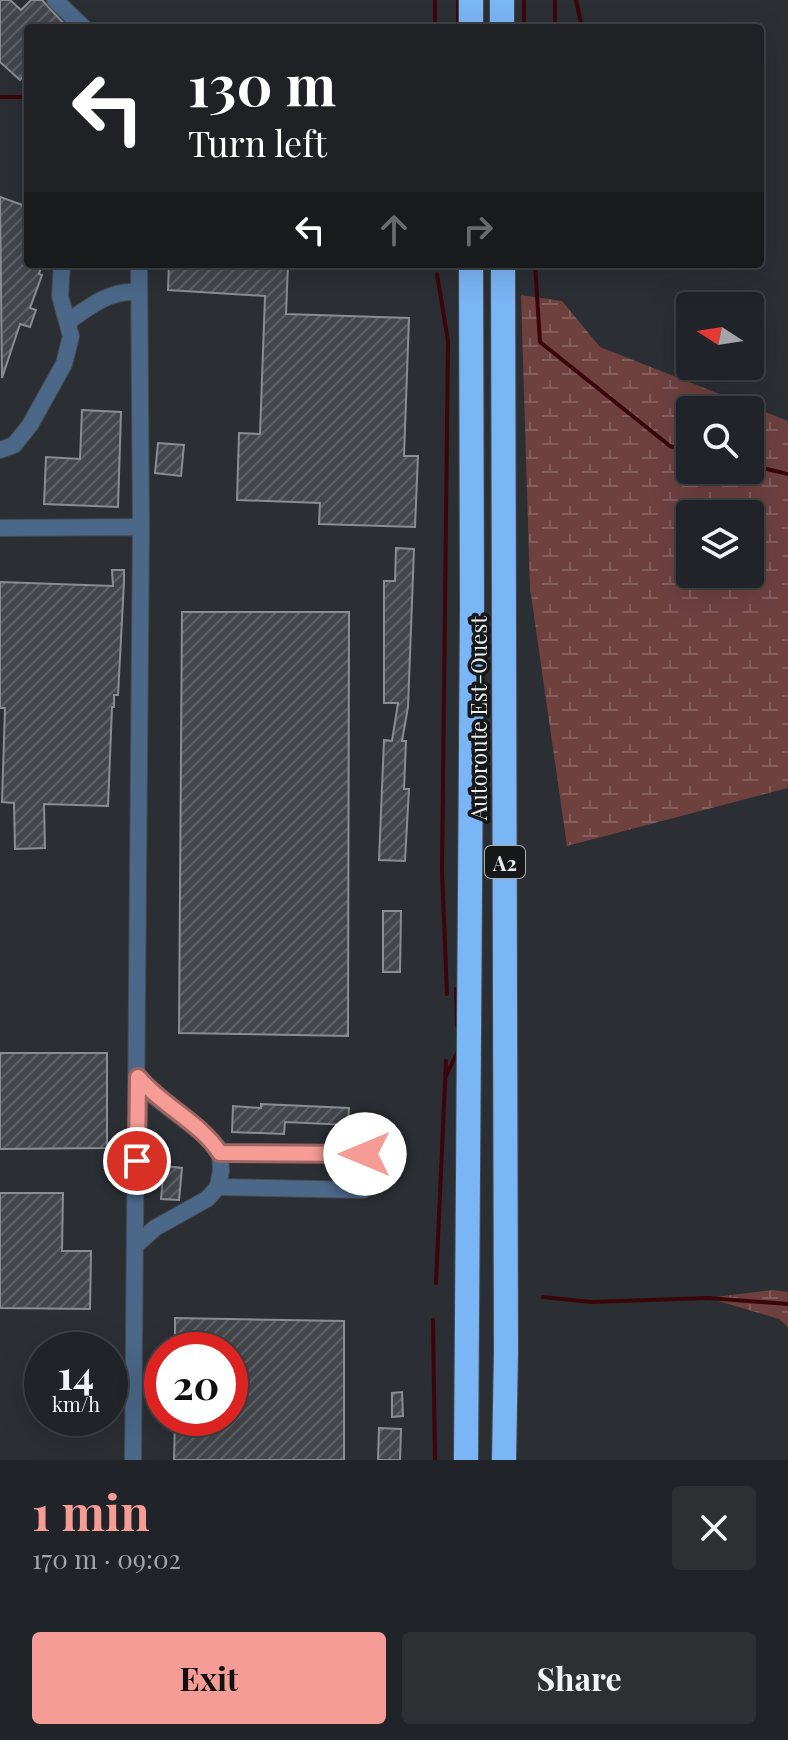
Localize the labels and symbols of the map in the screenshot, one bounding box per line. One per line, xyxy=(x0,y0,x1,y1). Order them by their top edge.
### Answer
north arrow xyxy=(676,292,764,380)
street label: Autoroute Est-Ouest xyxy=(463,615,493,821)
road number: A2 xyxy=(485,846,525,878)
position arrow xyxy=(323,1112,407,1196)
pin xyxy=(103,1127,171,1195)
speed limit sign: 20 xyxy=(144,1332,248,1436)

